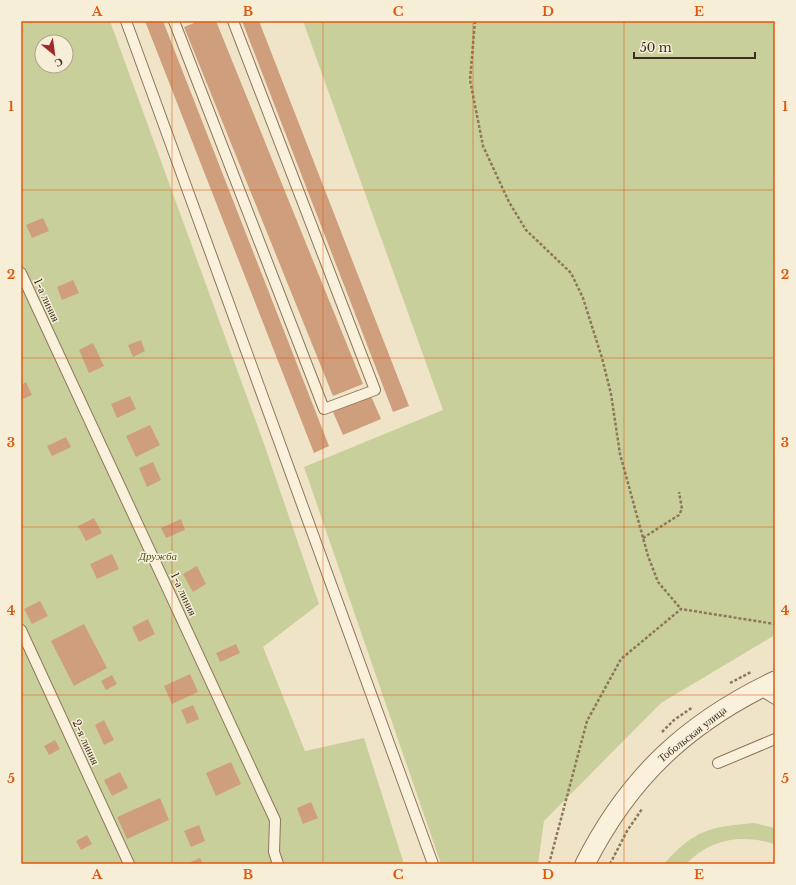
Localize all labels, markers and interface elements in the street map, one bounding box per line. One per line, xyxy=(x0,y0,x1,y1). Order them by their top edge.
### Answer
text: A xyxy=(91,3,103,20)
text: B xyxy=(243,3,253,20)
text: C xyxy=(393,3,404,20)
text: D xyxy=(542,3,554,20)
text: E xyxy=(694,3,704,20)
north arrow xyxy=(34,34,74,74)
scale bar xyxy=(634,34,755,60)
text: 50 m xyxy=(640,40,672,55)
text: С xyxy=(52,55,66,71)
text: 1 xyxy=(8,98,14,115)
text: 1 xyxy=(782,98,788,115)
text: 2 xyxy=(7,266,15,283)
text: 2 xyxy=(781,266,789,283)
street label: 1-а линия xyxy=(31,276,63,324)
text: 3 xyxy=(7,434,15,451)
text: 3 xyxy=(781,434,789,451)
park label: Дружба xyxy=(138,549,178,563)
street label: 1-а линия xyxy=(168,570,200,618)
text: 4 xyxy=(7,602,16,619)
text: 4 xyxy=(781,602,790,619)
street label: Тобольская улица xyxy=(655,703,729,765)
street label: 2-я линия xyxy=(69,717,103,767)
text: 5 xyxy=(7,770,15,787)
text: 5 xyxy=(781,770,789,787)
text: A xyxy=(91,866,103,883)
text: B xyxy=(243,866,253,883)
text: C xyxy=(393,866,404,883)
text: D xyxy=(542,866,554,883)
text: E xyxy=(694,866,704,883)

